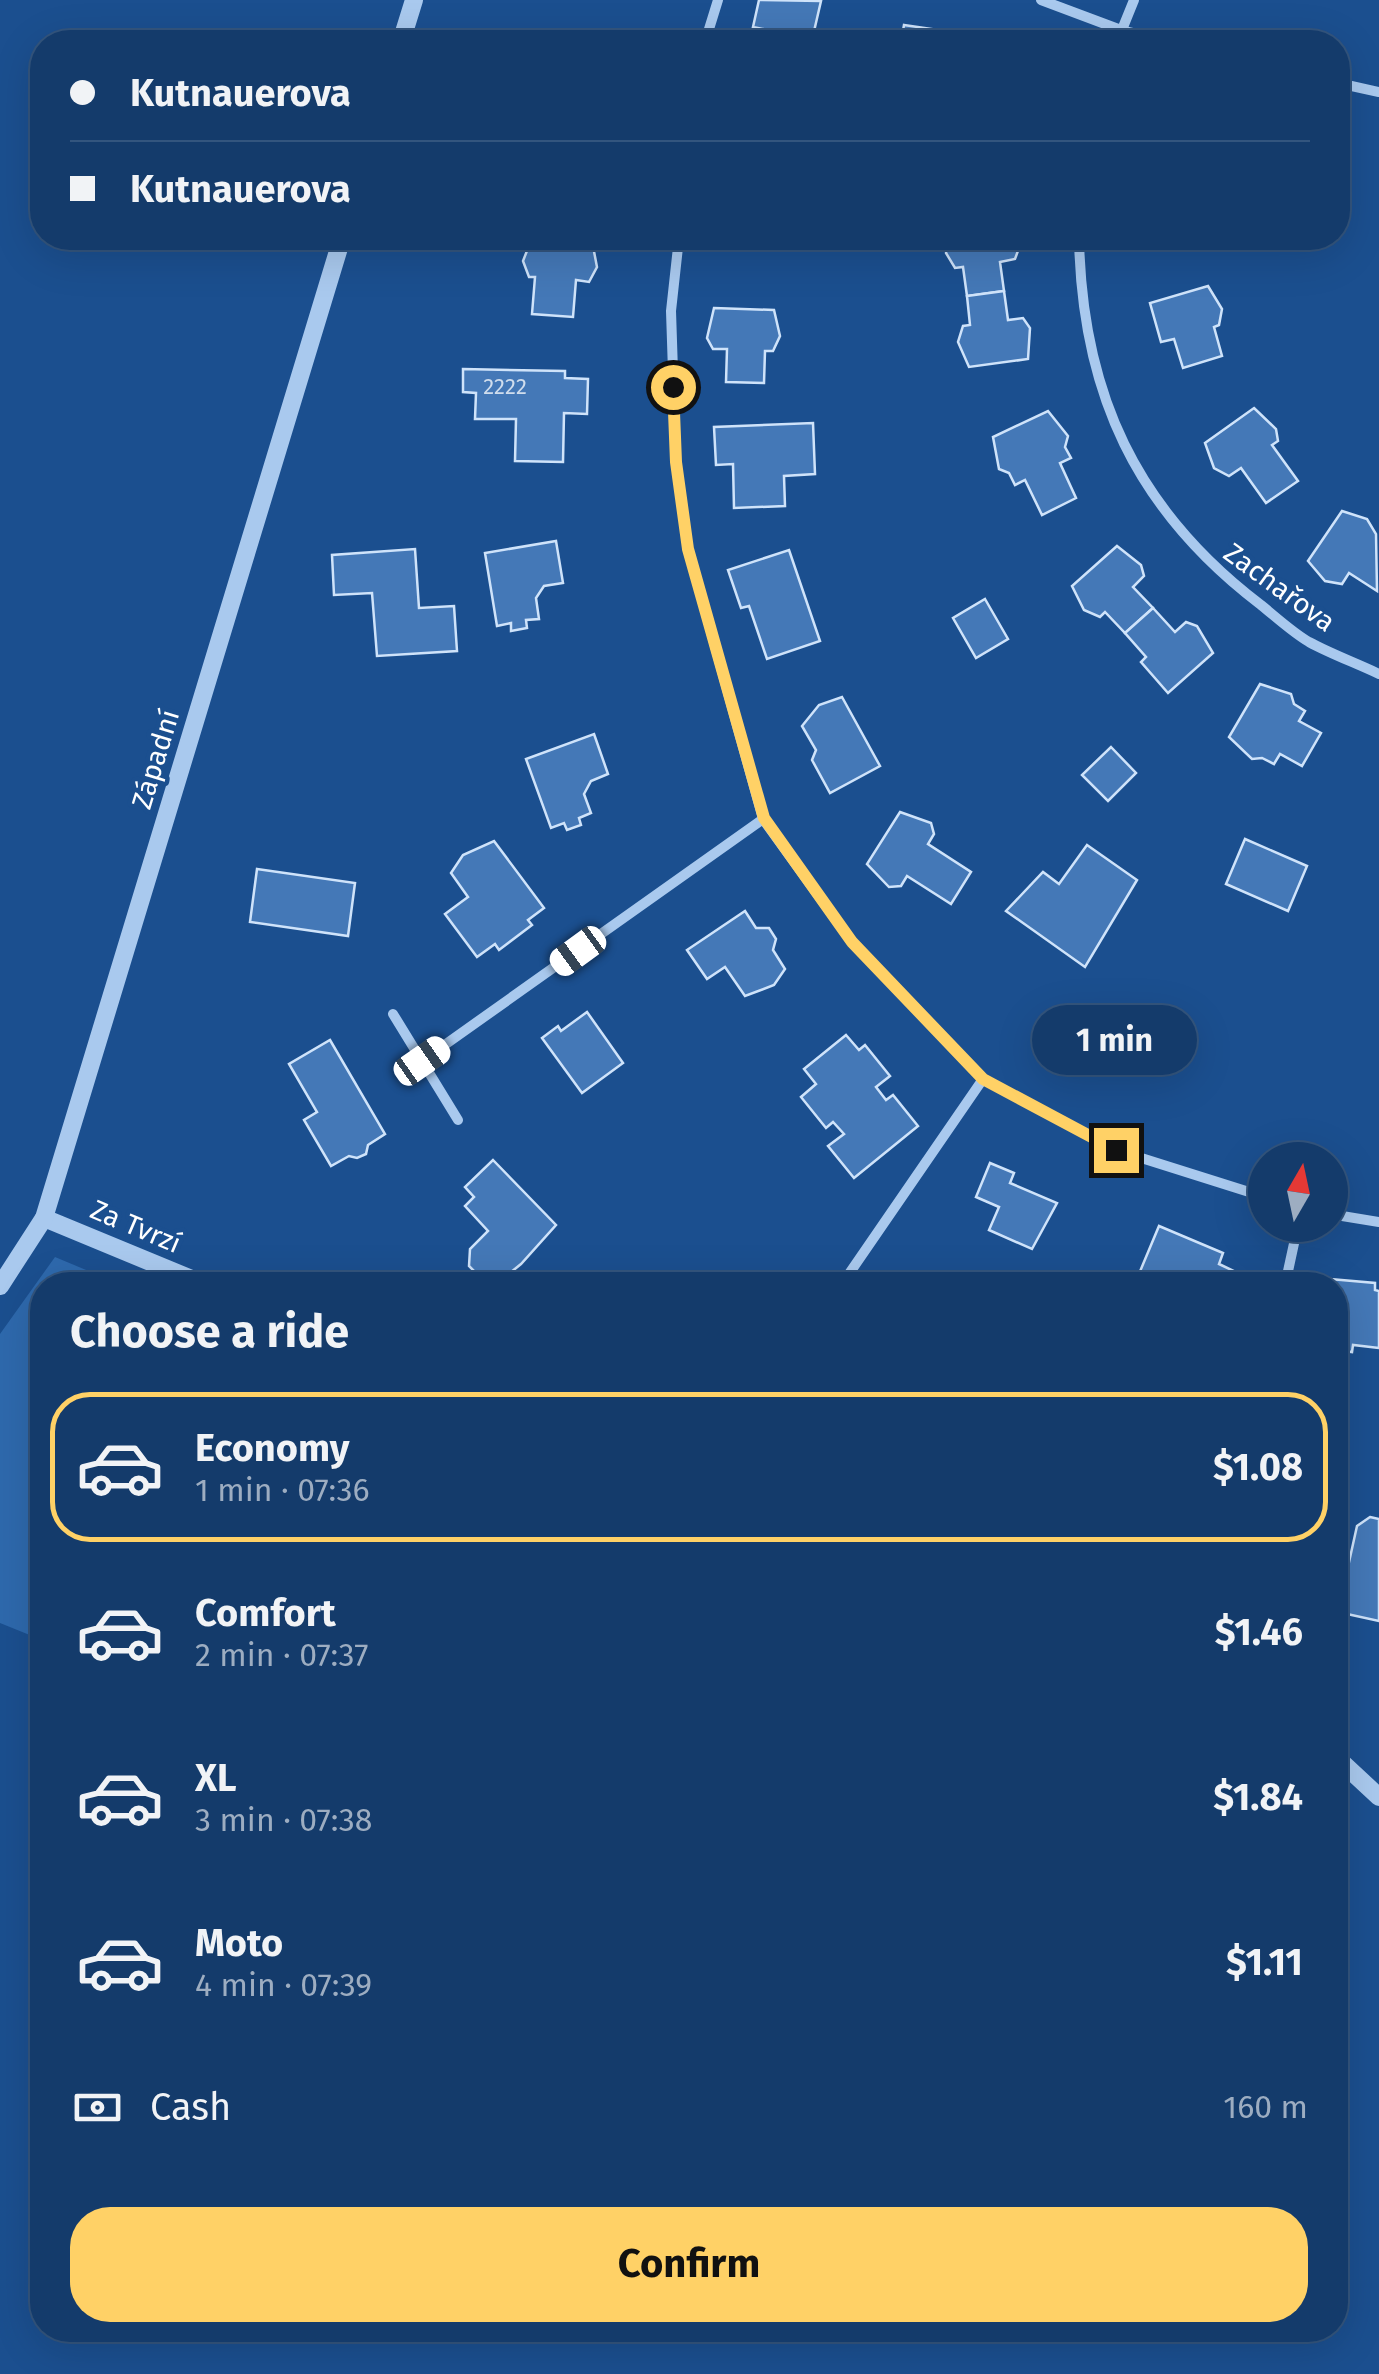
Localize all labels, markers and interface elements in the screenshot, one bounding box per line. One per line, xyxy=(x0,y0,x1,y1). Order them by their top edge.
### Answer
text: Kutnauerova xyxy=(130,70,351,116)
text: Kutnauerova xyxy=(130,166,351,212)
route start xyxy=(651,365,696,410)
house number: 2222 xyxy=(483,373,527,400)
street label: Zachařova xyxy=(1218,536,1342,639)
street label: Západní xyxy=(125,705,186,813)
car xyxy=(545,921,611,981)
callout: 1 min xyxy=(1034,1005,1198,1075)
text: 1 min xyxy=(1076,1021,1153,1059)
car xyxy=(389,1032,455,1090)
route end xyxy=(1094,1128,1139,1173)
north arrow xyxy=(1248,1142,1348,1242)
map controls xyxy=(1248,1142,1348,1242)
street label: Za Tvrzí xyxy=(86,1193,186,1260)
text: Choose a ride xyxy=(70,1305,349,1359)
icon: car xyxy=(75,1422,165,1512)
text: Economy xyxy=(195,1425,350,1471)
text: $1.08 xyxy=(1213,1444,1303,1490)
text: 1 min · 07:36 xyxy=(195,1471,370,1509)
icon: car xyxy=(75,1587,165,1677)
text: Comfort xyxy=(195,1590,336,1636)
text: $1.46 xyxy=(1215,1609,1303,1655)
text: 2 min · 07:37 xyxy=(195,1636,369,1674)
icon: car xyxy=(75,1752,165,1842)
text: XL xyxy=(195,1755,237,1801)
text: $1.84 xyxy=(1213,1774,1303,1820)
text: 3 min · 07:38 xyxy=(195,1801,372,1839)
icon: car xyxy=(75,1917,165,2007)
text: Moto xyxy=(195,1920,283,1966)
text: $1.11 xyxy=(1226,1939,1303,1985)
text: 4 min · 07:39 xyxy=(195,1966,372,2004)
icon: cash xyxy=(70,2080,125,2135)
text: Cash xyxy=(150,2084,231,2130)
text: 160 m xyxy=(1223,2088,1308,2126)
button: Confirm xyxy=(70,2207,1308,2322)

